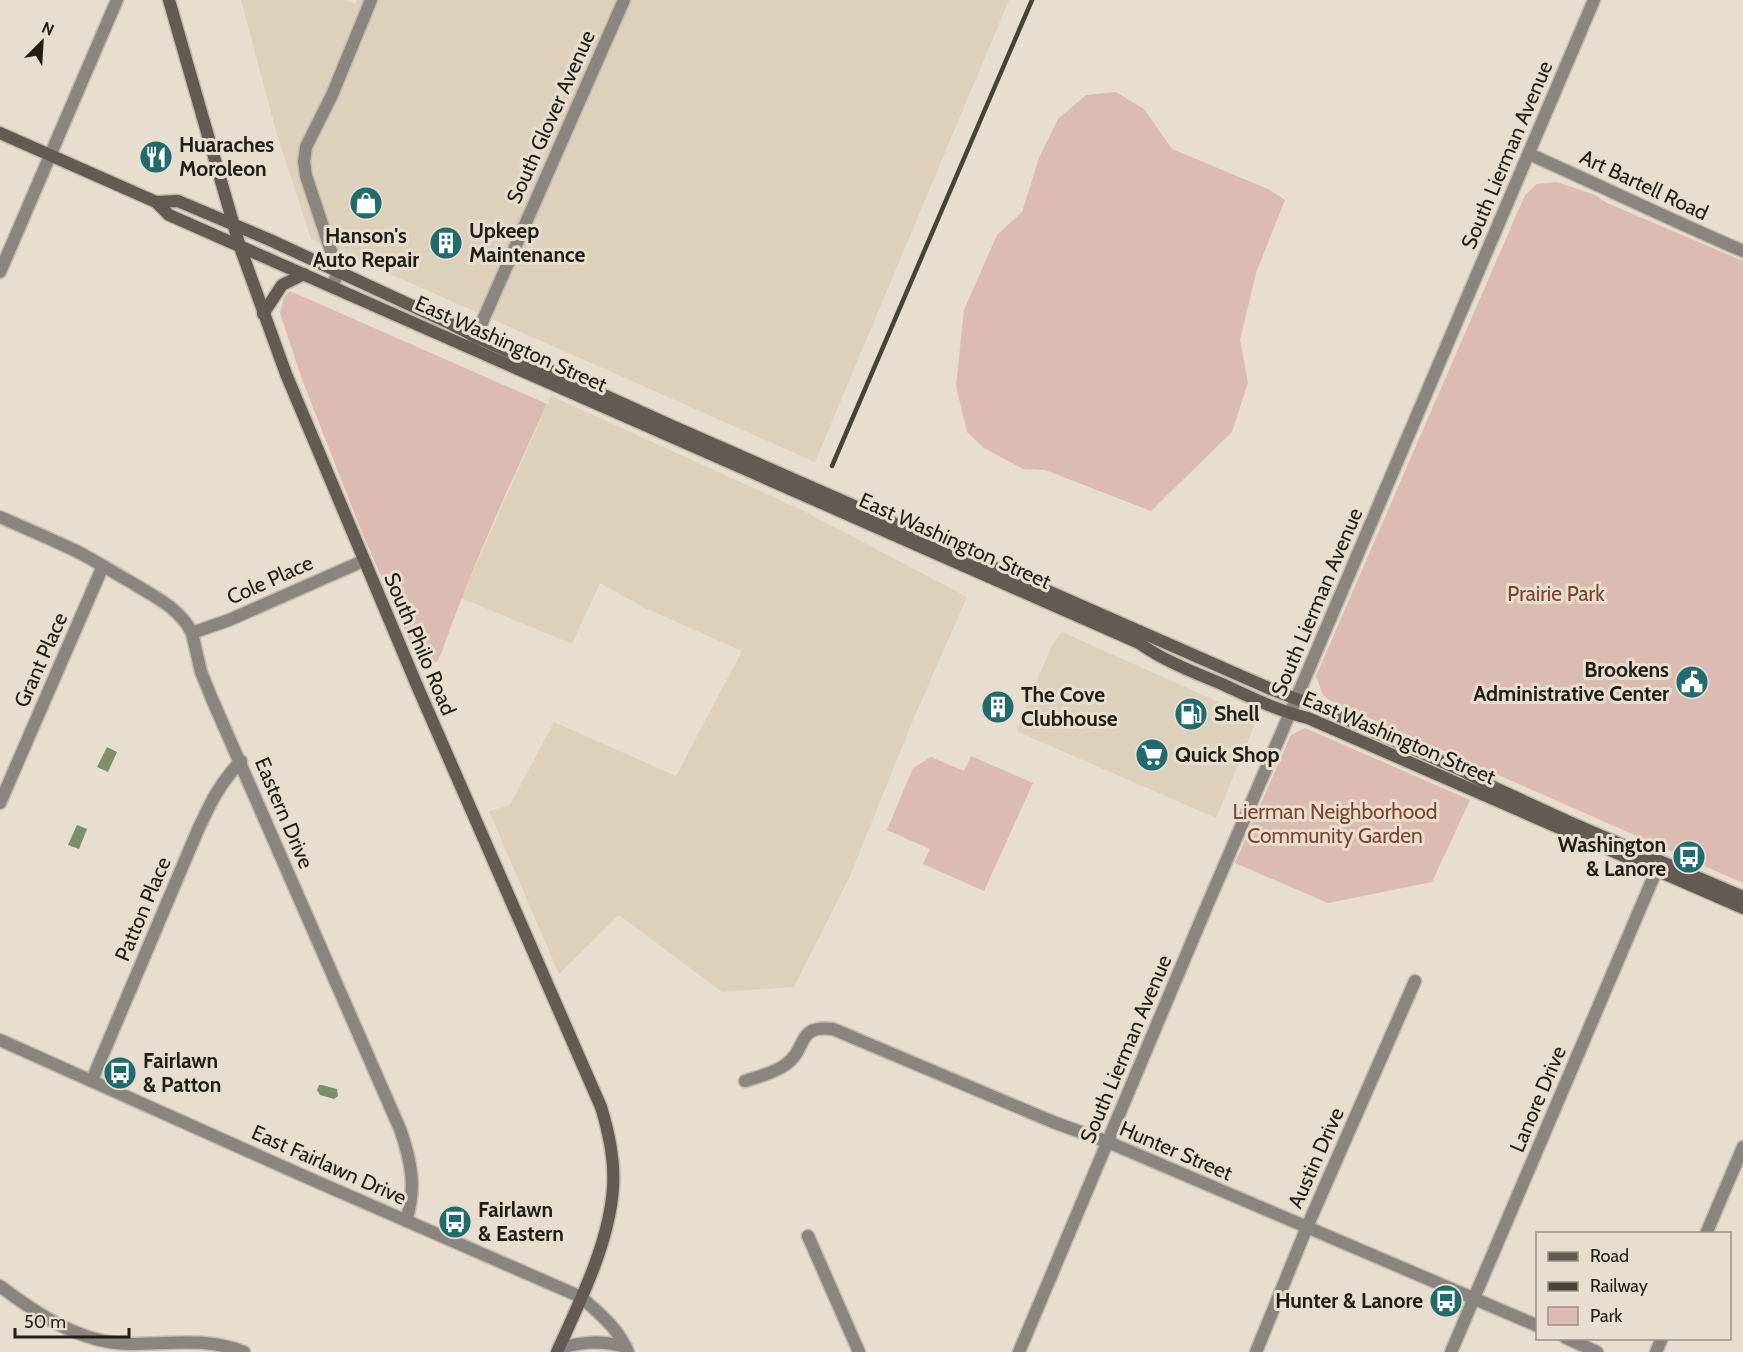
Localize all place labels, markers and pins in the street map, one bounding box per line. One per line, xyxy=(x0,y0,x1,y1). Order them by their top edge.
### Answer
place label: Huaraches Moroleon xyxy=(179,132,274,181)
restaurant icon: Huaraches Moroleon xyxy=(138,139,174,175)
shop icon: Hanson's Auto Repair xyxy=(348,185,384,221)
place label: Upkeep Maintenance xyxy=(469,218,585,267)
place label: Hanson's Auto Repair xyxy=(313,223,419,272)
building icon: Upkeep Maintenance xyxy=(428,225,464,261)
place label: Brookens Administrative Center xyxy=(1473,657,1669,706)
public building icon: Brookens Administrative Center xyxy=(1674,664,1710,700)
place label: The Cove Clubhouse xyxy=(1021,682,1118,731)
building icon: The Cove Clubhouse xyxy=(980,689,1016,725)
fuel station icon: Shell xyxy=(1173,696,1209,732)
place label: Shell xyxy=(1214,701,1260,726)
supermarket icon: Quick Shop xyxy=(1134,737,1170,773)
place label: Quick Shop xyxy=(1175,742,1280,767)
place label: Washington & Lanore xyxy=(1558,832,1666,881)
bus stop icon: Washington & Lanore xyxy=(1671,839,1707,875)
place label: Fairlawn & Patton xyxy=(143,1048,221,1097)
bus stop icon: Fairlawn & Patton xyxy=(102,1055,138,1091)
place label: Fairlawn & Eastern xyxy=(478,1197,564,1246)
bus stop icon: Fairlawn & Eastern xyxy=(437,1204,473,1240)
bus stop icon: Hunter & Lanore xyxy=(1428,1283,1464,1319)
place label: Hunter & Lanore xyxy=(1275,1288,1423,1313)

